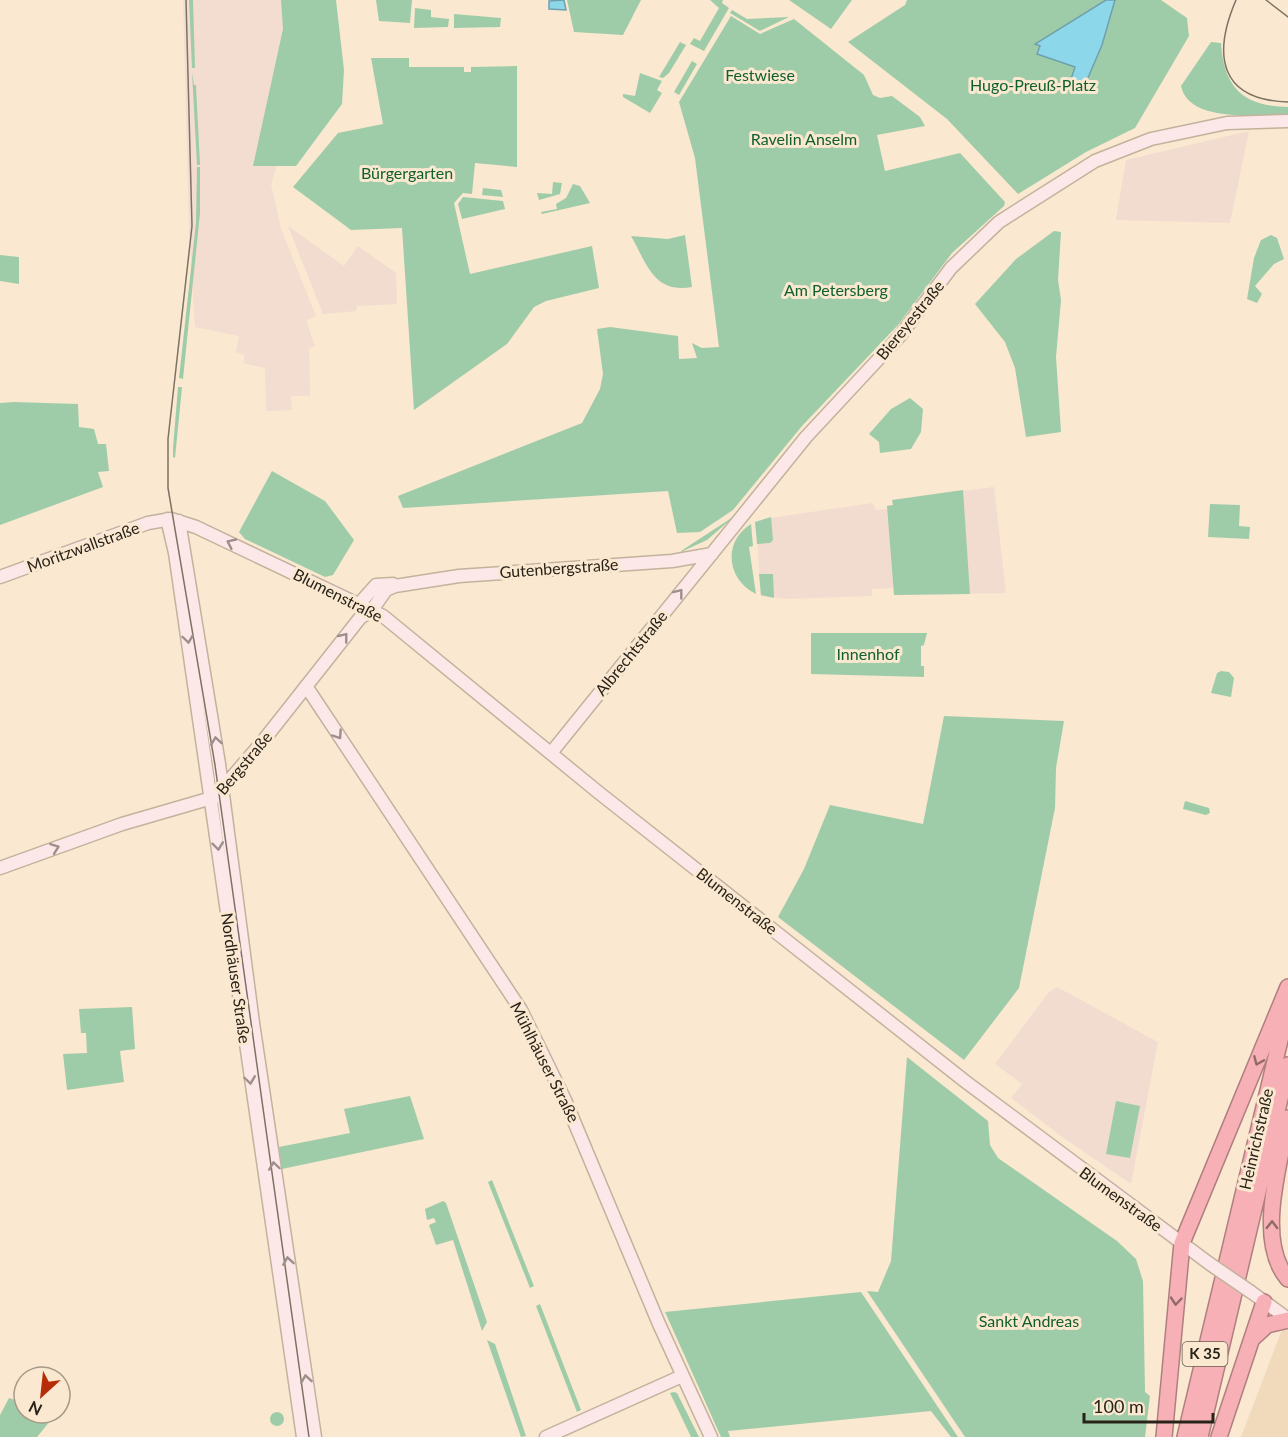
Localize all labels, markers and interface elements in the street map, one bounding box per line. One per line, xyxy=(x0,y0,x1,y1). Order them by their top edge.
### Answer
park label: Festwiese xyxy=(725,65,795,84)
park label: Hugo-Preuß-Platz xyxy=(970,75,1096,94)
park label: Ravelin Anselm xyxy=(751,129,857,148)
park label: Bürgergarten xyxy=(361,163,453,182)
street label: Biereyestraße xyxy=(872,276,947,363)
park label: Am Petersberg xyxy=(784,280,888,299)
street label: Moritzwallstraße xyxy=(24,517,142,576)
one-way arrow xyxy=(227,538,238,550)
street label: Gutenbergstraße xyxy=(499,554,619,581)
street label: Blumenstraße xyxy=(290,564,386,625)
one-way arrow xyxy=(672,589,683,600)
street label: Albrechtstraße xyxy=(591,606,671,699)
one-way arrow xyxy=(337,633,348,644)
one-way arrow xyxy=(182,634,194,644)
park label: Innenhof xyxy=(836,644,900,663)
street label: Bergstraße xyxy=(212,727,276,798)
one-way arrow xyxy=(331,728,342,739)
one-way arrow xyxy=(210,736,222,745)
one-way arrow xyxy=(211,842,224,851)
one-way arrow xyxy=(49,843,60,855)
street label: Blumenstraße xyxy=(693,863,782,938)
street label: Nordhäuser Straße xyxy=(218,911,255,1044)
street label: Mühlhäuser Straße xyxy=(507,998,584,1125)
one-way arrow xyxy=(1253,1054,1265,1065)
one-way arrow xyxy=(243,1075,256,1085)
street label: Heinrichstraße xyxy=(1235,1086,1276,1191)
one-way arrow xyxy=(268,1161,280,1171)
street label: Blumenstraße xyxy=(1076,1162,1166,1235)
one-way arrow xyxy=(1266,1220,1278,1229)
one-way arrow xyxy=(282,1256,294,1265)
one-way arrow xyxy=(1169,1297,1182,1306)
park label: Sankt Andreas xyxy=(979,1311,1079,1330)
road number: K 35 xyxy=(1182,1342,1228,1366)
north arrow xyxy=(12,1365,72,1425)
one-way arrow xyxy=(301,1375,313,1384)
scale bar xyxy=(1084,1386,1213,1424)
text: 100 m xyxy=(1093,1395,1144,1417)
text: N xyxy=(25,1398,45,1420)

